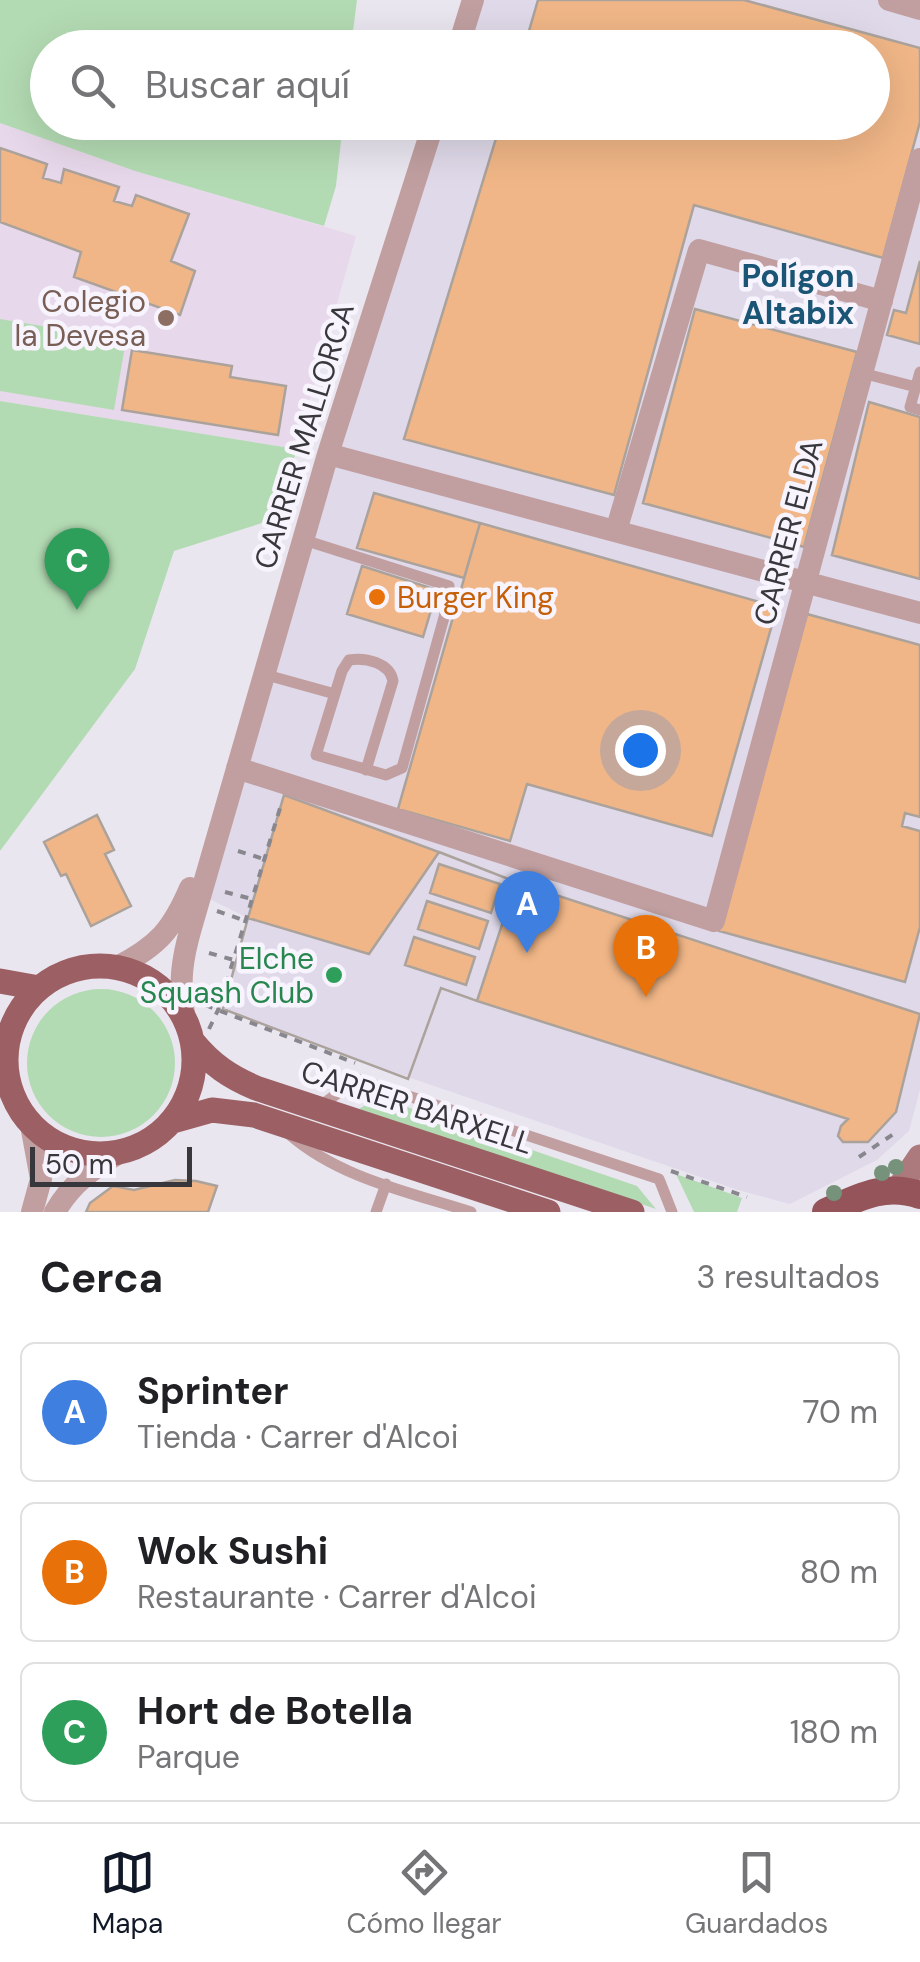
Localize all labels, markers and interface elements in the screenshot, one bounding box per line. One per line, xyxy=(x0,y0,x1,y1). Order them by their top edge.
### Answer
search box xyxy=(30,30,890,140)
icon: search xyxy=(65,58,120,113)
text: Buscar aquí xyxy=(145,60,350,110)
district label: Polígon Altabix xyxy=(741,255,855,334)
place label: Colegio la Devesa xyxy=(14,282,146,355)
street label: CARRER MALLORCA xyxy=(245,298,363,574)
marker: Colegio la Devesa xyxy=(155,307,177,329)
street label: CARRER ELDA xyxy=(744,435,832,629)
pin: C xyxy=(44,528,110,610)
place label: Burger King xyxy=(397,578,554,617)
marker: Burger King xyxy=(366,586,388,608)
your location xyxy=(615,725,666,776)
pin: A xyxy=(494,870,560,953)
pin: B xyxy=(614,914,678,997)
place label: Elche Squash Club xyxy=(140,939,314,1012)
marker: Elche Squash Club xyxy=(323,964,345,986)
street label: CARRER BARXELL xyxy=(296,1051,538,1163)
scale bar xyxy=(30,1142,192,1186)
text: 50 m xyxy=(45,1146,114,1183)
text: Cerca xyxy=(40,1250,163,1305)
text: 3 resultados xyxy=(697,1256,880,1298)
text: Sprinter xyxy=(137,1366,289,1416)
text: A xyxy=(63,1391,86,1433)
text: 70 m xyxy=(802,1391,878,1433)
text: Tienda · Carrer d'Alcoi xyxy=(137,1416,459,1458)
text: Wok Sushi xyxy=(137,1526,328,1576)
text: B xyxy=(64,1551,85,1593)
text: 80 m xyxy=(800,1551,878,1593)
text: Restaurante · Carrer d'Alcoi xyxy=(137,1576,537,1618)
text: Hort de Botella xyxy=(137,1686,413,1736)
text: C xyxy=(63,1711,86,1753)
text: 180 m xyxy=(790,1711,878,1753)
text: Parque xyxy=(137,1736,240,1778)
tab: Mapa xyxy=(92,1845,163,1942)
tab: Cómo llegar xyxy=(346,1845,502,1942)
tab: Guardados xyxy=(685,1845,828,1942)

